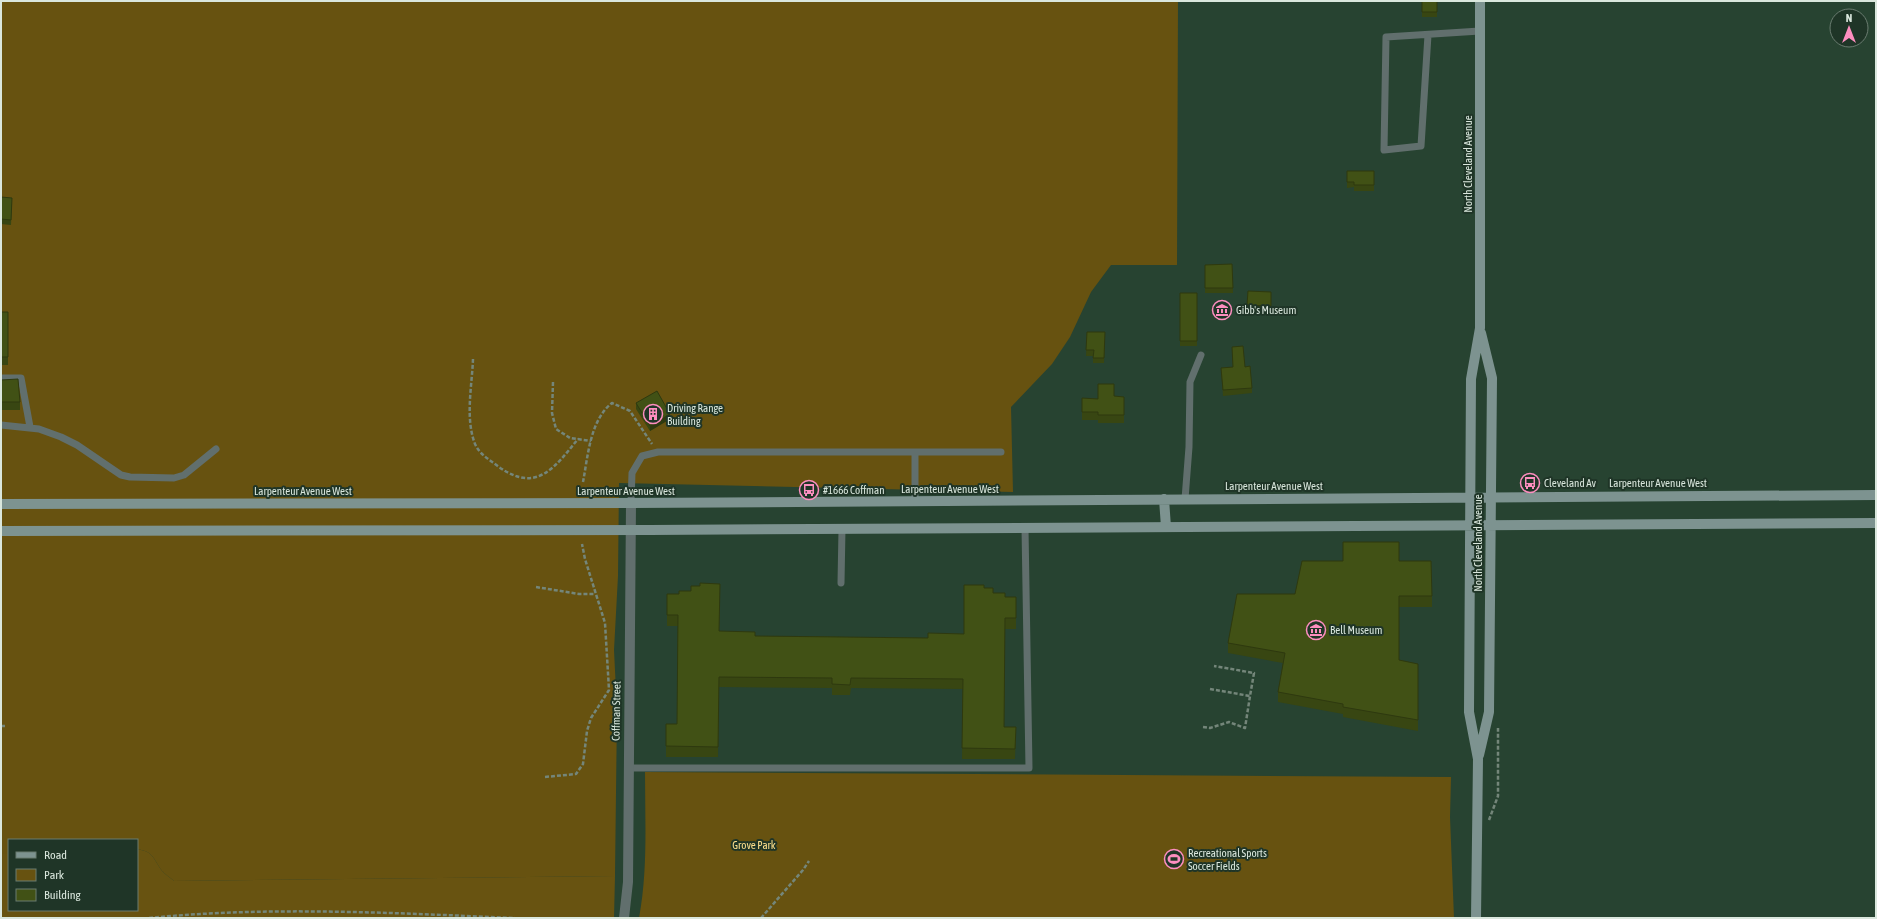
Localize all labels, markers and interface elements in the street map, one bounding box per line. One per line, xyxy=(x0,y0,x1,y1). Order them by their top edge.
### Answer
north arrow xyxy=(1829,8,1869,48)
text: N xyxy=(1846,12,1852,24)
street label: North Cleveland Avenue xyxy=(1462,115,1474,213)
museum icon: Gibb's Museum xyxy=(1211,299,1233,321)
place label: Gibb's Museum xyxy=(1236,304,1296,316)
place label: Driving Range Building xyxy=(667,402,723,427)
building icon: Driving Range Building xyxy=(642,403,664,425)
bus stop icon: Cleveland Av xyxy=(1519,472,1541,494)
place label: Cleveland Av xyxy=(1544,477,1597,489)
street label: Larpenteur Avenue West xyxy=(1609,477,1707,489)
bus stop icon: #1666 Coffman xyxy=(798,479,820,501)
street label: Larpenteur Avenue West xyxy=(1225,480,1323,492)
street label: Larpenteur Avenue West xyxy=(901,483,999,495)
place label: #1666 Coffman xyxy=(823,484,884,496)
street label: Larpenteur Avenue West xyxy=(254,485,352,497)
street label: Larpenteur Avenue West xyxy=(577,485,675,497)
street label: North Cleveland Avenue xyxy=(1472,494,1484,592)
museum icon: Bell Museum xyxy=(1305,619,1327,641)
place label: Bell Museum xyxy=(1330,624,1382,636)
street label: Coffman Street xyxy=(609,681,623,741)
legend xyxy=(8,839,138,911)
park label: Grove Park xyxy=(732,839,776,851)
place label: Recreational Sports Soccer Fields xyxy=(1188,847,1267,872)
text: Road xyxy=(44,848,67,862)
sports icon: Recreational Sports Soccer Fields xyxy=(1163,848,1185,870)
text: Park xyxy=(44,868,65,882)
text: Building xyxy=(44,888,82,902)

